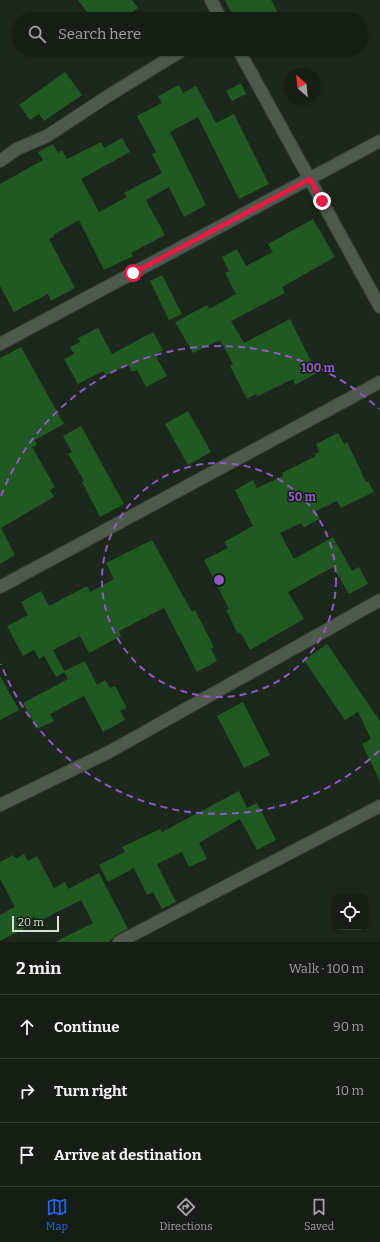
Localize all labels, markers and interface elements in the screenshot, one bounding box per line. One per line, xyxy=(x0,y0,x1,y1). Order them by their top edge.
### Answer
search box xyxy=(12,12,368,56)
icon: search xyxy=(26,23,48,45)
text: Search here xyxy=(58,25,141,43)
north arrow xyxy=(284,68,320,104)
route end xyxy=(313,192,331,210)
route start xyxy=(124,264,142,282)
text: 100 m xyxy=(301,361,336,375)
text: 50 m xyxy=(288,490,316,504)
centre of rings xyxy=(212,573,226,587)
map controls xyxy=(332,894,368,930)
button: locate xyxy=(332,894,368,930)
scale bar xyxy=(12,914,59,933)
text: 20 m xyxy=(18,916,44,929)
text: 2 min xyxy=(16,958,61,979)
text: Walk · 100 m xyxy=(289,961,364,976)
icon: ahead xyxy=(16,1016,38,1038)
text: Continue xyxy=(54,1018,120,1036)
text: 90 m xyxy=(333,1019,364,1034)
icon: right xyxy=(16,1080,38,1102)
text: Turn right xyxy=(54,1082,127,1100)
text: 10 m xyxy=(335,1083,364,1098)
icon: arrive xyxy=(16,1144,38,1166)
text: Arrive at destination xyxy=(54,1146,201,1164)
tab: Map xyxy=(46,1196,68,1233)
tab: Directions xyxy=(160,1196,212,1233)
tab: Saved xyxy=(304,1196,334,1233)

